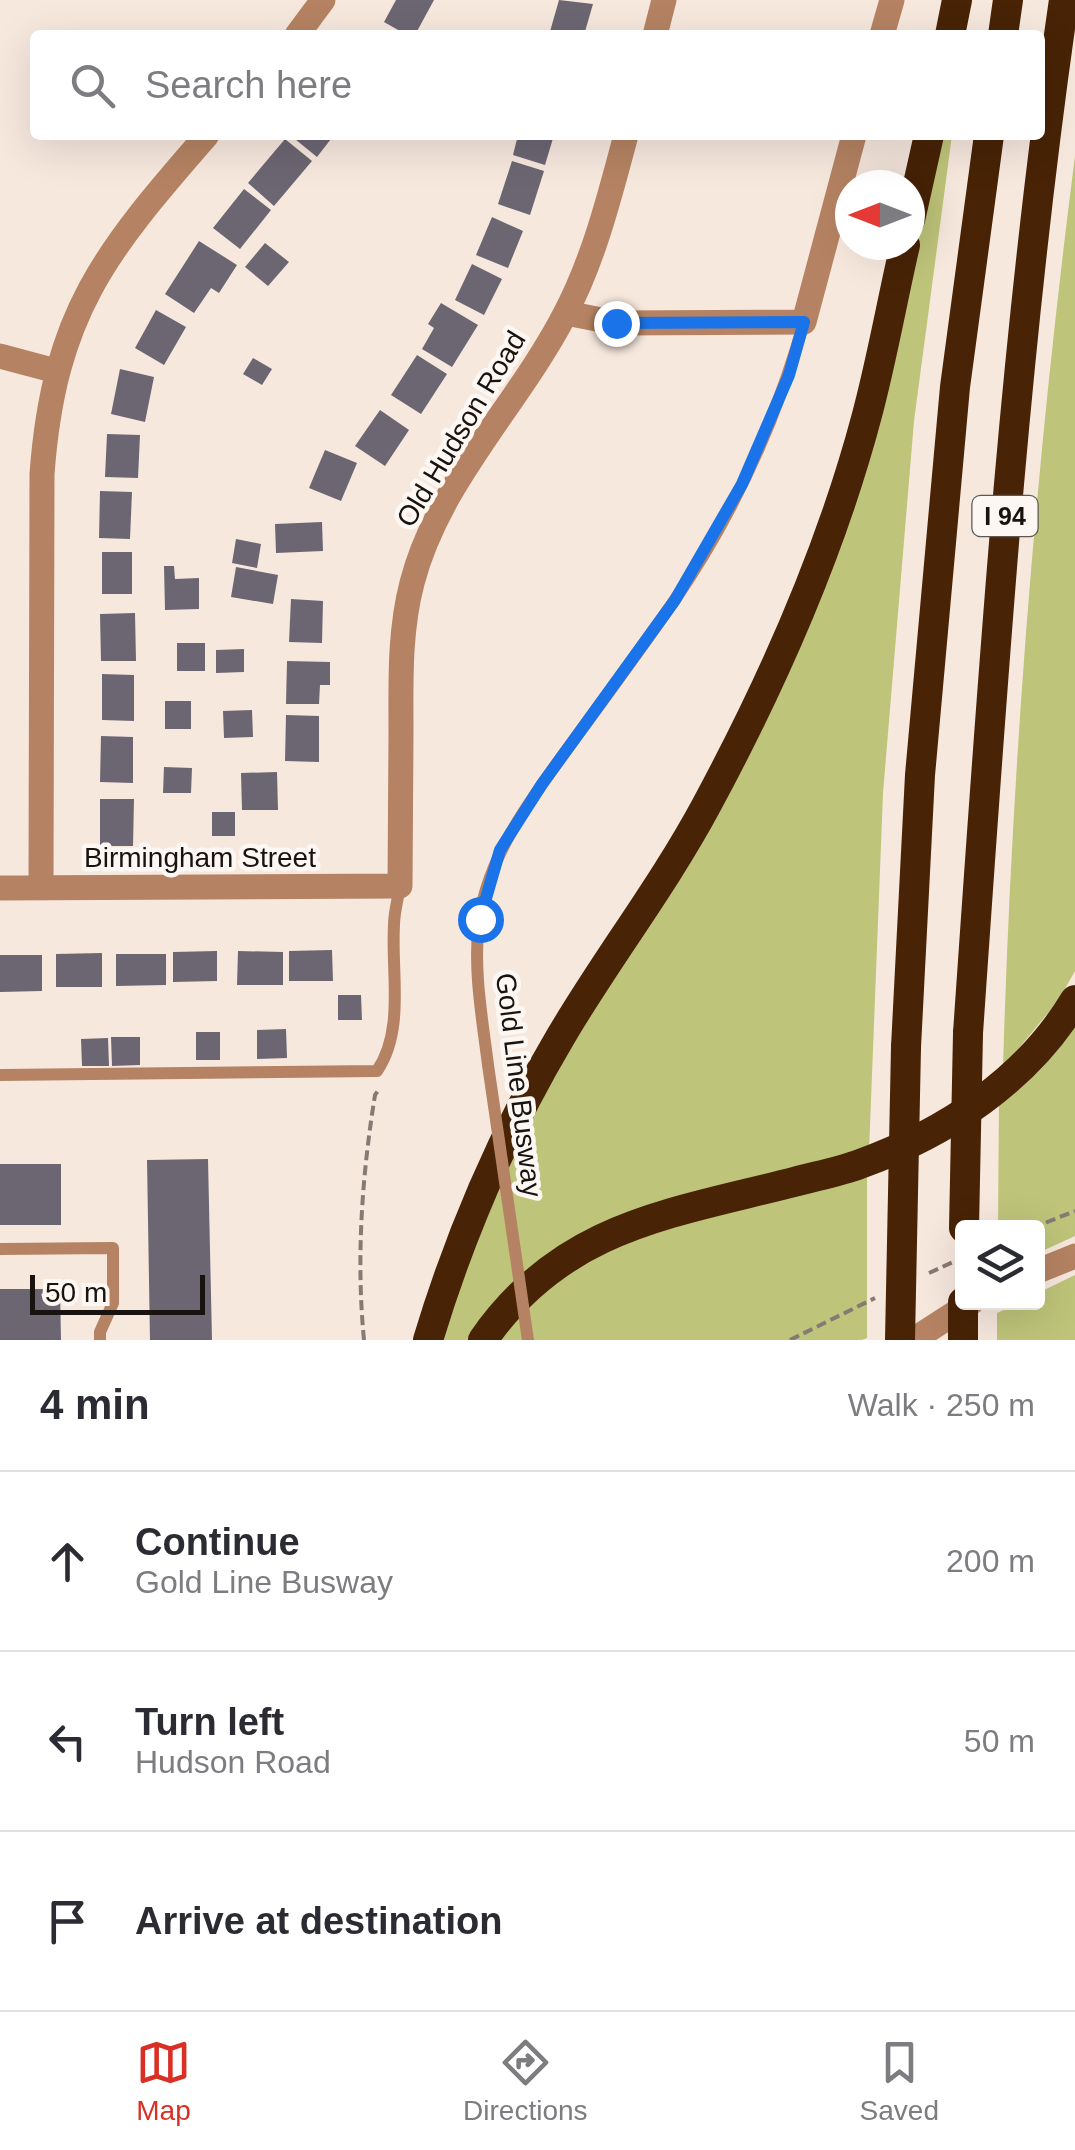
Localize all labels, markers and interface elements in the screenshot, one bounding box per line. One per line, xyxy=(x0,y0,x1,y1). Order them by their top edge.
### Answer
search box xyxy=(30,30,1045,140)
icon: search xyxy=(65,58,120,113)
text: Search here xyxy=(145,64,352,106)
north arrow xyxy=(835,170,925,260)
route end xyxy=(594,301,640,347)
street label: Old Hudson Road xyxy=(390,326,532,532)
road number: I 94 xyxy=(972,496,1038,536)
street label: Birmingham Street xyxy=(84,842,316,873)
route start xyxy=(458,897,504,943)
street label: Gold Line Busway xyxy=(490,971,548,1199)
map controls xyxy=(955,1220,1045,1310)
button: layers xyxy=(955,1220,1045,1310)
scale bar xyxy=(30,1270,205,1314)
text: 50 m xyxy=(45,1277,107,1308)
text: 4 min xyxy=(40,1381,150,1428)
text: Walk · 250 m xyxy=(848,1387,1035,1423)
text: Continue xyxy=(135,1521,300,1563)
icon: ahead xyxy=(40,1534,95,1589)
text: 200 m xyxy=(946,1543,1035,1579)
text: Gold Line Busway xyxy=(135,1564,393,1600)
text: Turn left xyxy=(135,1701,284,1743)
icon: left xyxy=(40,1714,95,1769)
text: 50 m xyxy=(964,1723,1035,1759)
text: Hudson Road xyxy=(135,1744,331,1780)
icon: arrive xyxy=(40,1894,95,1949)
text: Arrive at destination xyxy=(135,1900,502,1942)
tab: Map xyxy=(136,2035,191,2127)
tab: Directions xyxy=(463,2035,588,2127)
tab: Saved xyxy=(860,2035,939,2127)

